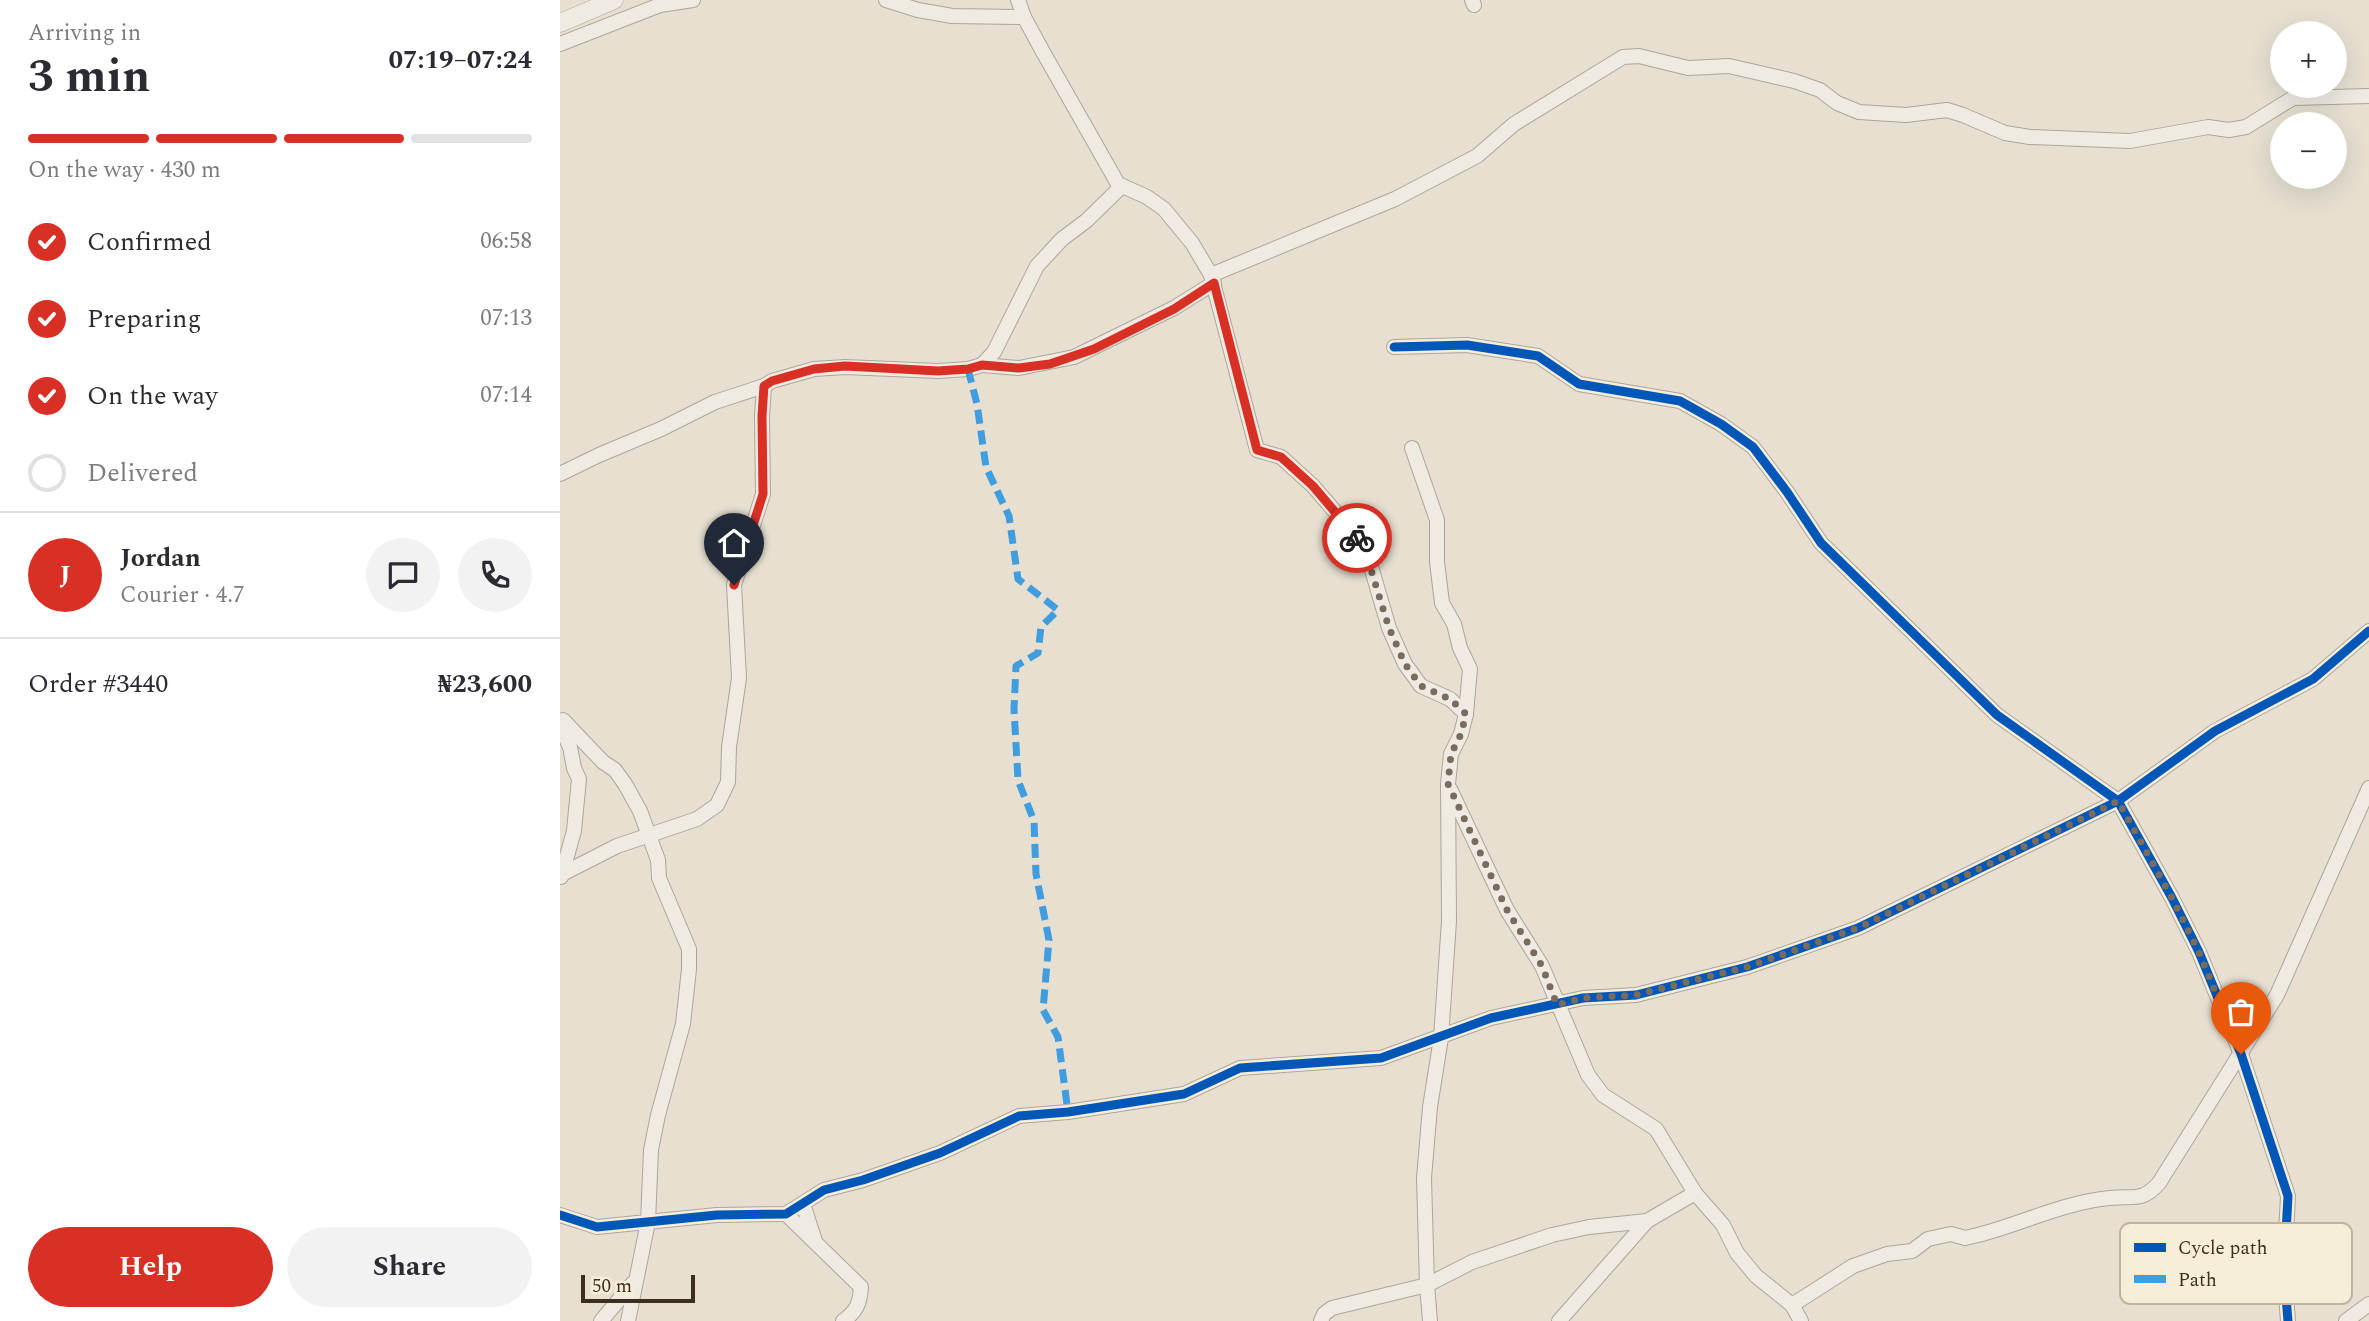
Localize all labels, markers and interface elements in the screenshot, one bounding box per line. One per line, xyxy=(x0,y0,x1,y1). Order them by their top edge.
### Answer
text: Arriving in xyxy=(28,16,141,51)
map controls xyxy=(2270,21,2347,189)
button: + xyxy=(2270,21,2347,98)
text: 07:19–07:24 xyxy=(388,40,532,80)
text: 3 min xyxy=(28,42,150,112)
button: − xyxy=(2270,112,2347,189)
text: On the way · 430 m xyxy=(28,153,221,188)
text: Confirmed xyxy=(87,222,212,262)
icon: check xyxy=(28,223,66,261)
text: 06:58 xyxy=(480,224,532,259)
text: Preparing xyxy=(87,299,201,339)
icon: check xyxy=(28,300,66,338)
text: 07:13 xyxy=(480,301,532,336)
text: On the way xyxy=(87,376,218,416)
icon: check xyxy=(28,377,66,415)
text: 07:14 xyxy=(480,378,532,413)
text: Delivered xyxy=(87,453,198,493)
courier xyxy=(1322,503,1392,573)
pin xyxy=(704,513,764,585)
icon: bike xyxy=(1338,519,1376,557)
icon: home xyxy=(715,524,753,562)
text: Jordan xyxy=(120,538,201,578)
button: chat xyxy=(366,538,440,612)
button: phone xyxy=(458,538,532,612)
text: J xyxy=(59,555,71,595)
text: Courier · 4.7 xyxy=(120,578,245,613)
text: Order #3440 xyxy=(28,664,168,704)
text: ₦23,600 xyxy=(438,664,532,704)
pin xyxy=(2211,982,2271,1054)
icon: bag xyxy=(2222,993,2260,1031)
legend xyxy=(2120,1223,2352,1304)
button: Help xyxy=(28,1227,273,1307)
button: Share xyxy=(287,1227,532,1307)
text: Cycle path xyxy=(2178,1234,2268,1263)
text: Path xyxy=(2178,1266,2217,1295)
scale bar xyxy=(581,1272,695,1304)
text: 50 m xyxy=(592,1272,632,1301)

